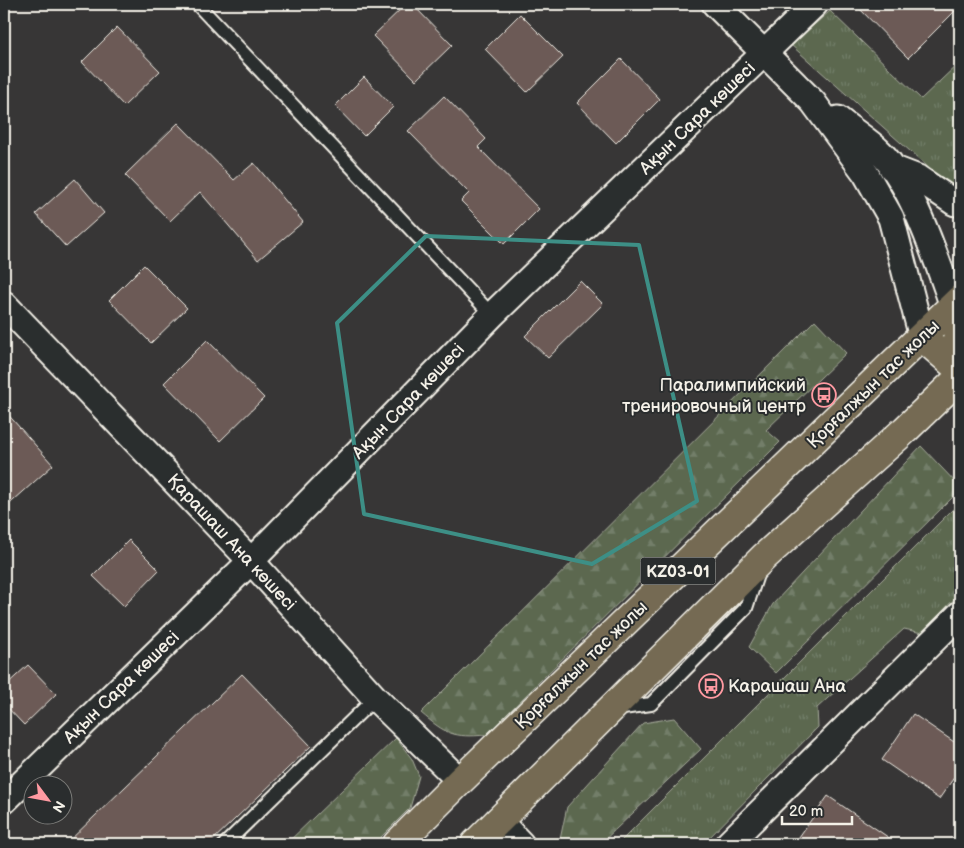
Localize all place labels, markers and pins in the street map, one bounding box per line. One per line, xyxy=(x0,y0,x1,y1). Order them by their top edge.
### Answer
place label: Паралимпийский тренировочный центр xyxy=(622,375,806,417)
bus stop icon: Паралимпийский тренировочный центр xyxy=(811,382,837,408)
bus stop icon: Карашаш Ана xyxy=(698,673,724,699)
place label: Карашаш Ана xyxy=(728,676,846,697)

